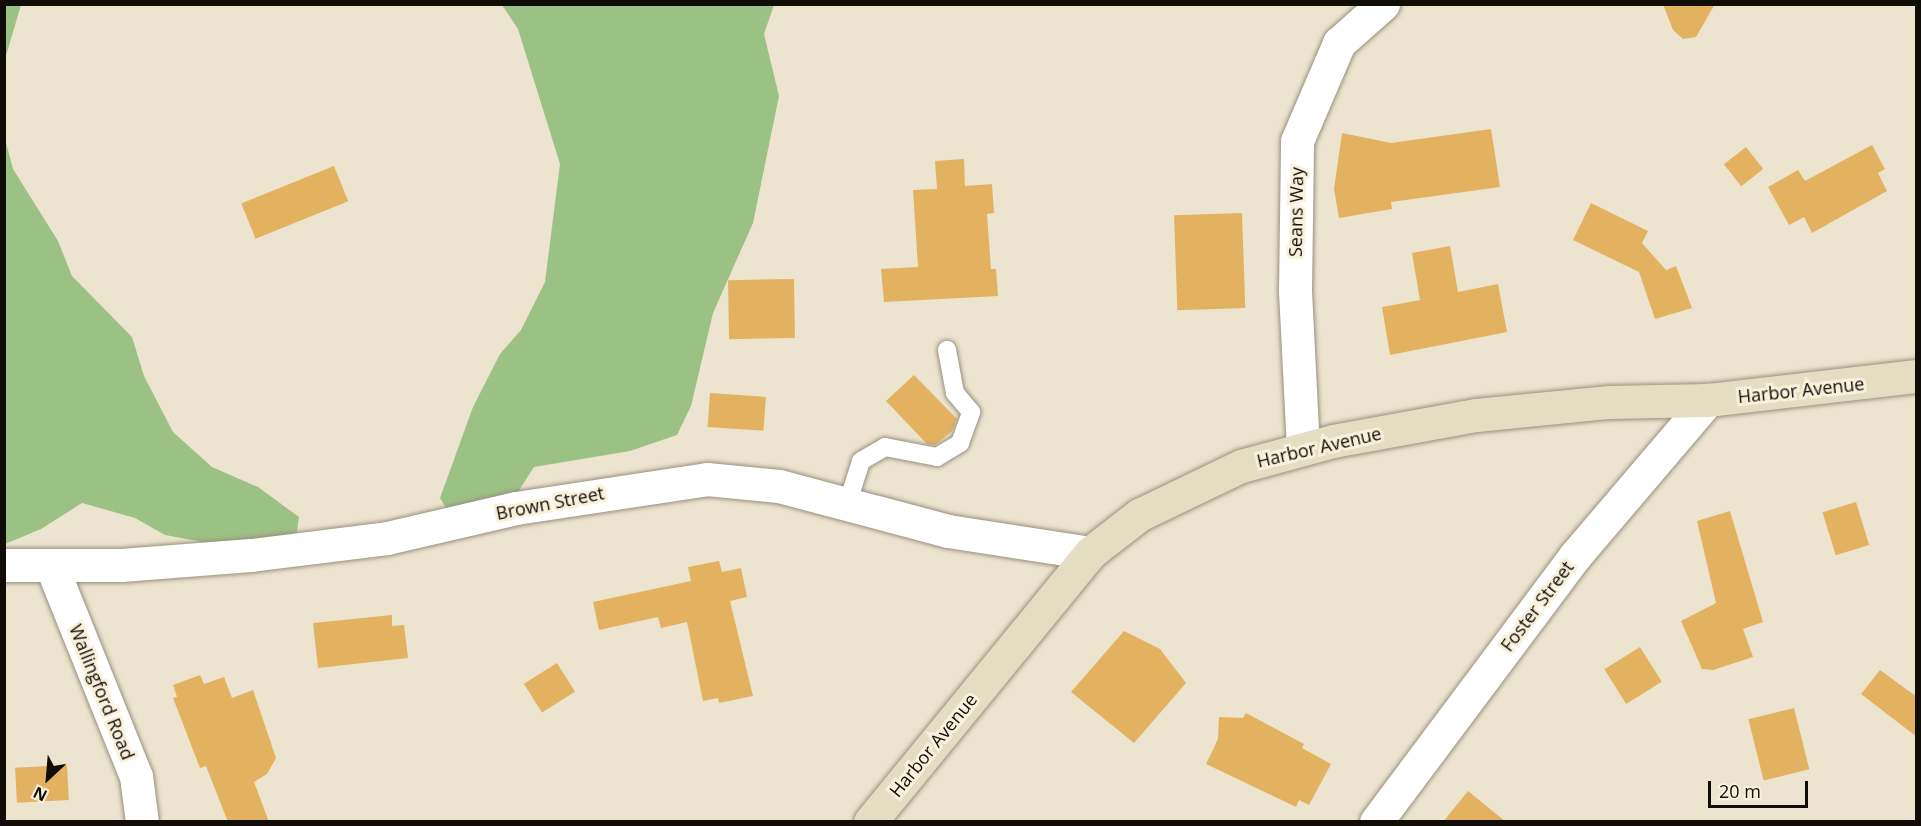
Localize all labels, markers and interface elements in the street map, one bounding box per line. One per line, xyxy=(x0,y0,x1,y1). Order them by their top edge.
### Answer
street label: Seans Way xyxy=(1284,167,1308,257)
street label: Harbor Avenue xyxy=(1737,373,1865,407)
street label: Harbor Avenue xyxy=(1255,422,1383,472)
street label: Brown Street xyxy=(494,482,606,524)
street label: Foster Street xyxy=(1496,557,1578,655)
street label: Wallingford Road xyxy=(65,621,139,763)
street label: Harbor Avenue xyxy=(885,689,981,801)
north arrow xyxy=(18,748,78,808)
scale bar xyxy=(1711,769,1812,807)
text: 20 m xyxy=(1719,779,1761,803)
text: N xyxy=(29,781,51,807)

